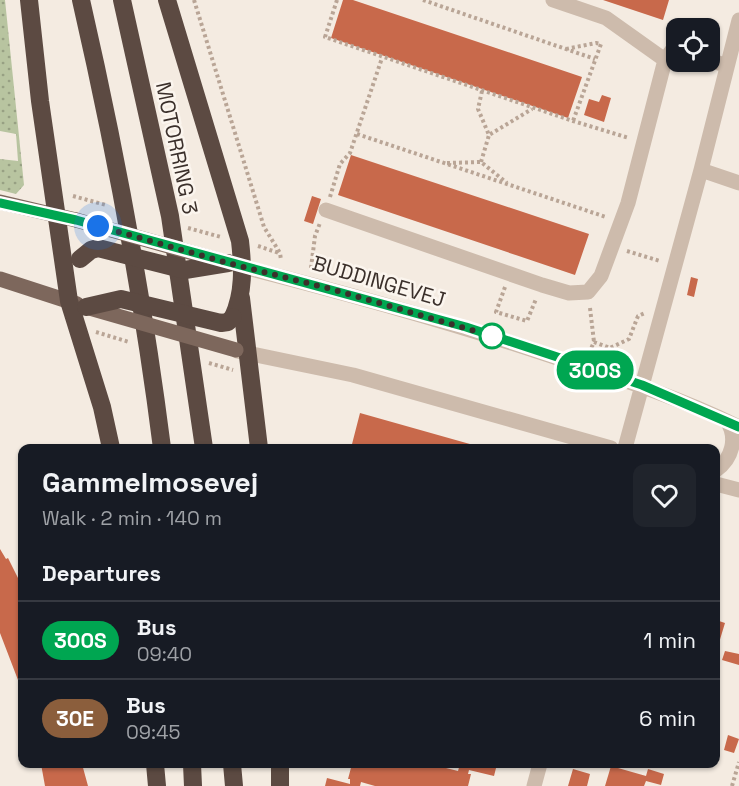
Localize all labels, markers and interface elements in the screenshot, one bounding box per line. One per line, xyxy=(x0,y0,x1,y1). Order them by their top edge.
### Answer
map controls xyxy=(666,18,720,72)
button: locate xyxy=(666,18,720,72)
street label: MOTORRING 3 xyxy=(150,79,204,217)
your location xyxy=(83,211,113,241)
street label: BUDDINGEVEJ xyxy=(309,249,449,313)
unlabelled marker xyxy=(479,323,505,349)
line badge: 300S xyxy=(553,350,637,389)
text: 300S xyxy=(569,357,621,384)
text: Gammelmosevej xyxy=(42,464,258,500)
button: heart xyxy=(633,464,696,527)
text: Walk · 2 min · 140 m xyxy=(42,505,222,531)
text: Departures xyxy=(42,559,161,587)
text: Bus xyxy=(137,613,176,641)
text: 1 min xyxy=(643,626,696,654)
text: 300S xyxy=(54,627,107,654)
text: 09:40 xyxy=(137,641,192,667)
text: Bus xyxy=(126,691,166,719)
text: 6 min xyxy=(639,704,696,732)
text: 30E xyxy=(56,705,94,732)
text: 09:45 xyxy=(126,719,181,745)

